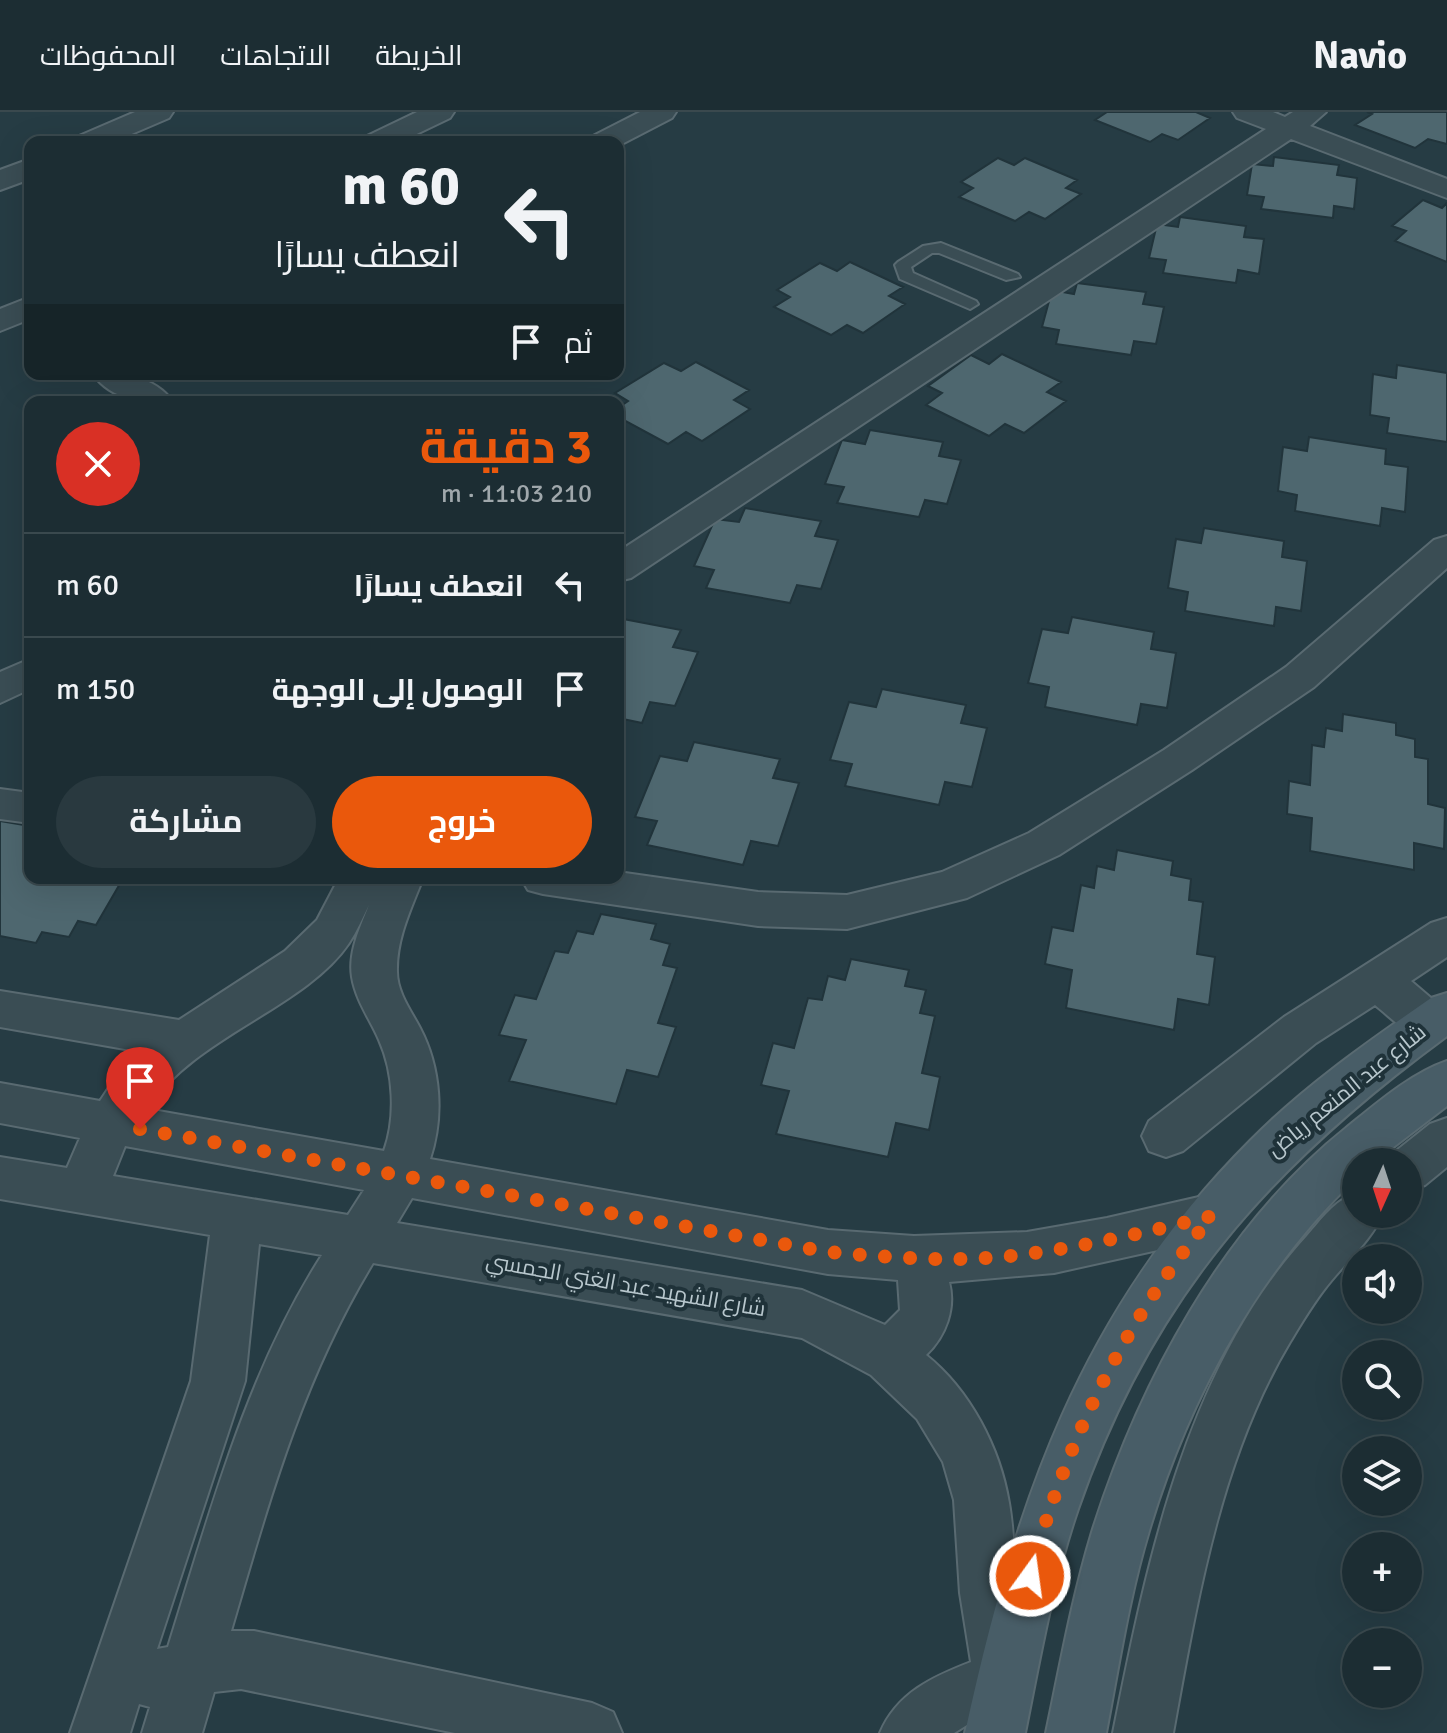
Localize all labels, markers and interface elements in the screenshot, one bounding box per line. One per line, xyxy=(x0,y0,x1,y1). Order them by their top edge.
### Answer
text: Navio xyxy=(1313,32,1407,79)
text: المحفوظات xyxy=(40,39,176,73)
text: الاتجاهات xyxy=(220,39,331,73)
text: الخريطة xyxy=(375,39,463,73)
text: 60 m xyxy=(342,151,460,220)
icon: left xyxy=(488,168,592,272)
text: انعطف يسارًا xyxy=(275,233,460,278)
icon: arrive xyxy=(504,320,548,364)
text: ثم xyxy=(564,325,592,362)
text: 3 دقيقة xyxy=(420,418,592,477)
button: close xyxy=(56,422,140,506)
text: 210 m · 11:03 xyxy=(441,478,592,510)
icon: left xyxy=(548,563,592,607)
text: 60 m xyxy=(56,567,119,604)
text: انعطف يسارًا xyxy=(354,568,524,605)
icon: arrive xyxy=(548,667,592,711)
text: 150 m xyxy=(56,671,135,708)
text: الوصول إلى الوجهة xyxy=(272,672,524,709)
button: مشاركة xyxy=(56,776,316,868)
button: خروج xyxy=(332,776,592,868)
street label: شارع عبد المنعم رياض xyxy=(1262,1018,1432,1164)
pin xyxy=(106,1047,174,1129)
icon: arrive xyxy=(118,1059,162,1103)
north arrow xyxy=(1342,1148,1422,1228)
map controls xyxy=(1342,1148,1422,1708)
button: sound xyxy=(1342,1244,1422,1324)
street label: شارع الشهيد عبد الغني الجمسي xyxy=(483,1247,768,1325)
button: search xyxy=(1342,1340,1422,1420)
button: layers xyxy=(1342,1436,1422,1516)
button: + xyxy=(1342,1532,1422,1612)
position arrow xyxy=(988,1534,1072,1618)
button: − xyxy=(1342,1628,1422,1708)

